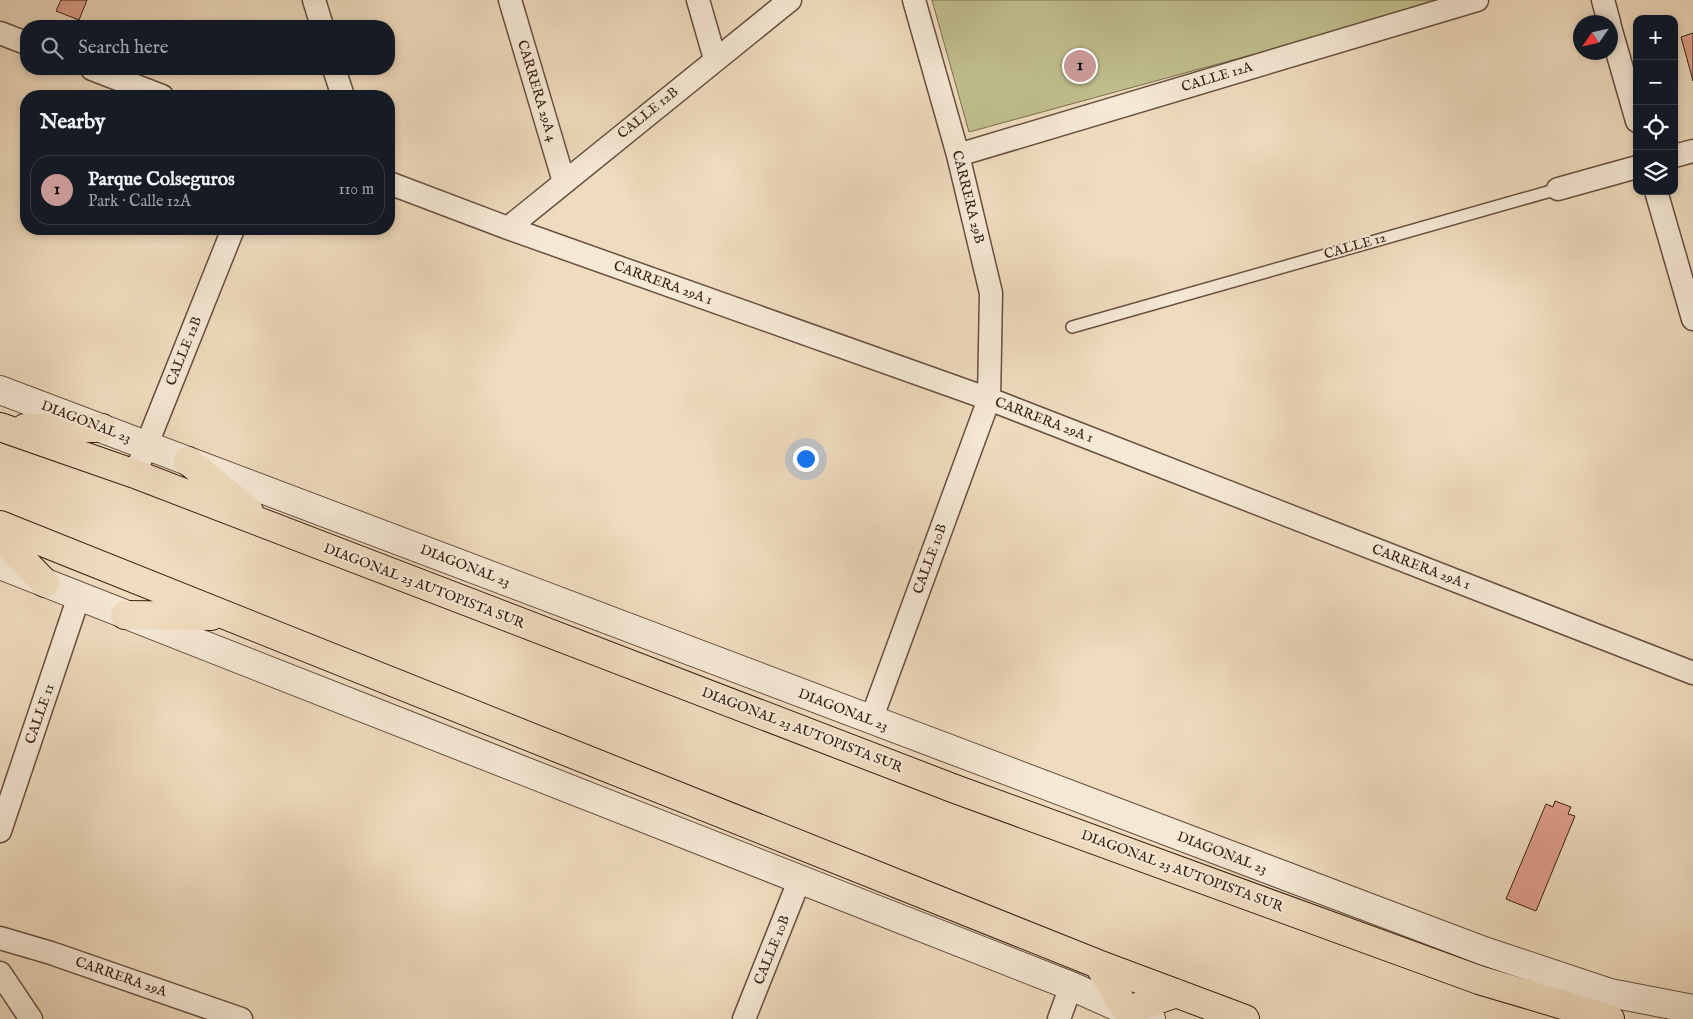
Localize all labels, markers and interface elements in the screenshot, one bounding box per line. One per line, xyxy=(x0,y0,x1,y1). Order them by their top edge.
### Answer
north arrow xyxy=(1573,15,1618,60)
map controls xyxy=(1633,15,1678,195)
button: + xyxy=(1633,15,1678,60)
search box xyxy=(20,20,395,75)
icon: search xyxy=(38,34,66,62)
text: Search here xyxy=(78,36,169,60)
street label: CARRERA 29A 4 xyxy=(513,38,561,144)
pin: 1 xyxy=(1064,47,1096,85)
street label: CALLE 12A xyxy=(1179,58,1255,96)
button: − xyxy=(1633,60,1678,105)
street label: CALLE 12B xyxy=(614,83,682,143)
button: locate xyxy=(1633,105,1678,150)
text: Nearby xyxy=(40,109,105,136)
street label: CARRERA 29B xyxy=(948,149,988,245)
button: layers xyxy=(1633,150,1678,195)
text: Parque Colseguros xyxy=(88,168,235,192)
text: 1 xyxy=(54,180,60,200)
text: 110 m xyxy=(338,180,374,200)
text: Park · Calle 12A xyxy=(88,192,191,212)
street label: CALLE 12 xyxy=(1322,228,1389,263)
street label: CARRERA 29A 1 xyxy=(611,257,715,309)
street label: CALLE 12B xyxy=(162,314,206,388)
street label: CARRERA 29A 1 xyxy=(992,393,1096,447)
street label: DIAGONAL 23 xyxy=(38,397,134,447)
your location xyxy=(793,446,819,472)
street label: CALLE 10B xyxy=(909,521,951,597)
street label: DIAGONAL 23 AUTOPISTA SUR xyxy=(321,539,527,633)
street label: CARRERA 29A 1 xyxy=(1369,540,1473,594)
street label: DIAGONAL 23 xyxy=(417,541,513,591)
street label: CALLE 11 xyxy=(21,682,59,746)
street label: DIAGONAL 23 AUTOPISTA SUR xyxy=(699,683,905,777)
street label: DIAGONAL 23 xyxy=(795,685,891,735)
street label: DIAGONAL 23 AUTOPISTA SUR xyxy=(1078,826,1286,916)
street label: DIAGONAL 23 xyxy=(1174,828,1270,878)
street label: CALLE 10B xyxy=(750,913,794,987)
street label: CARRERA 29A xyxy=(73,953,170,1001)

